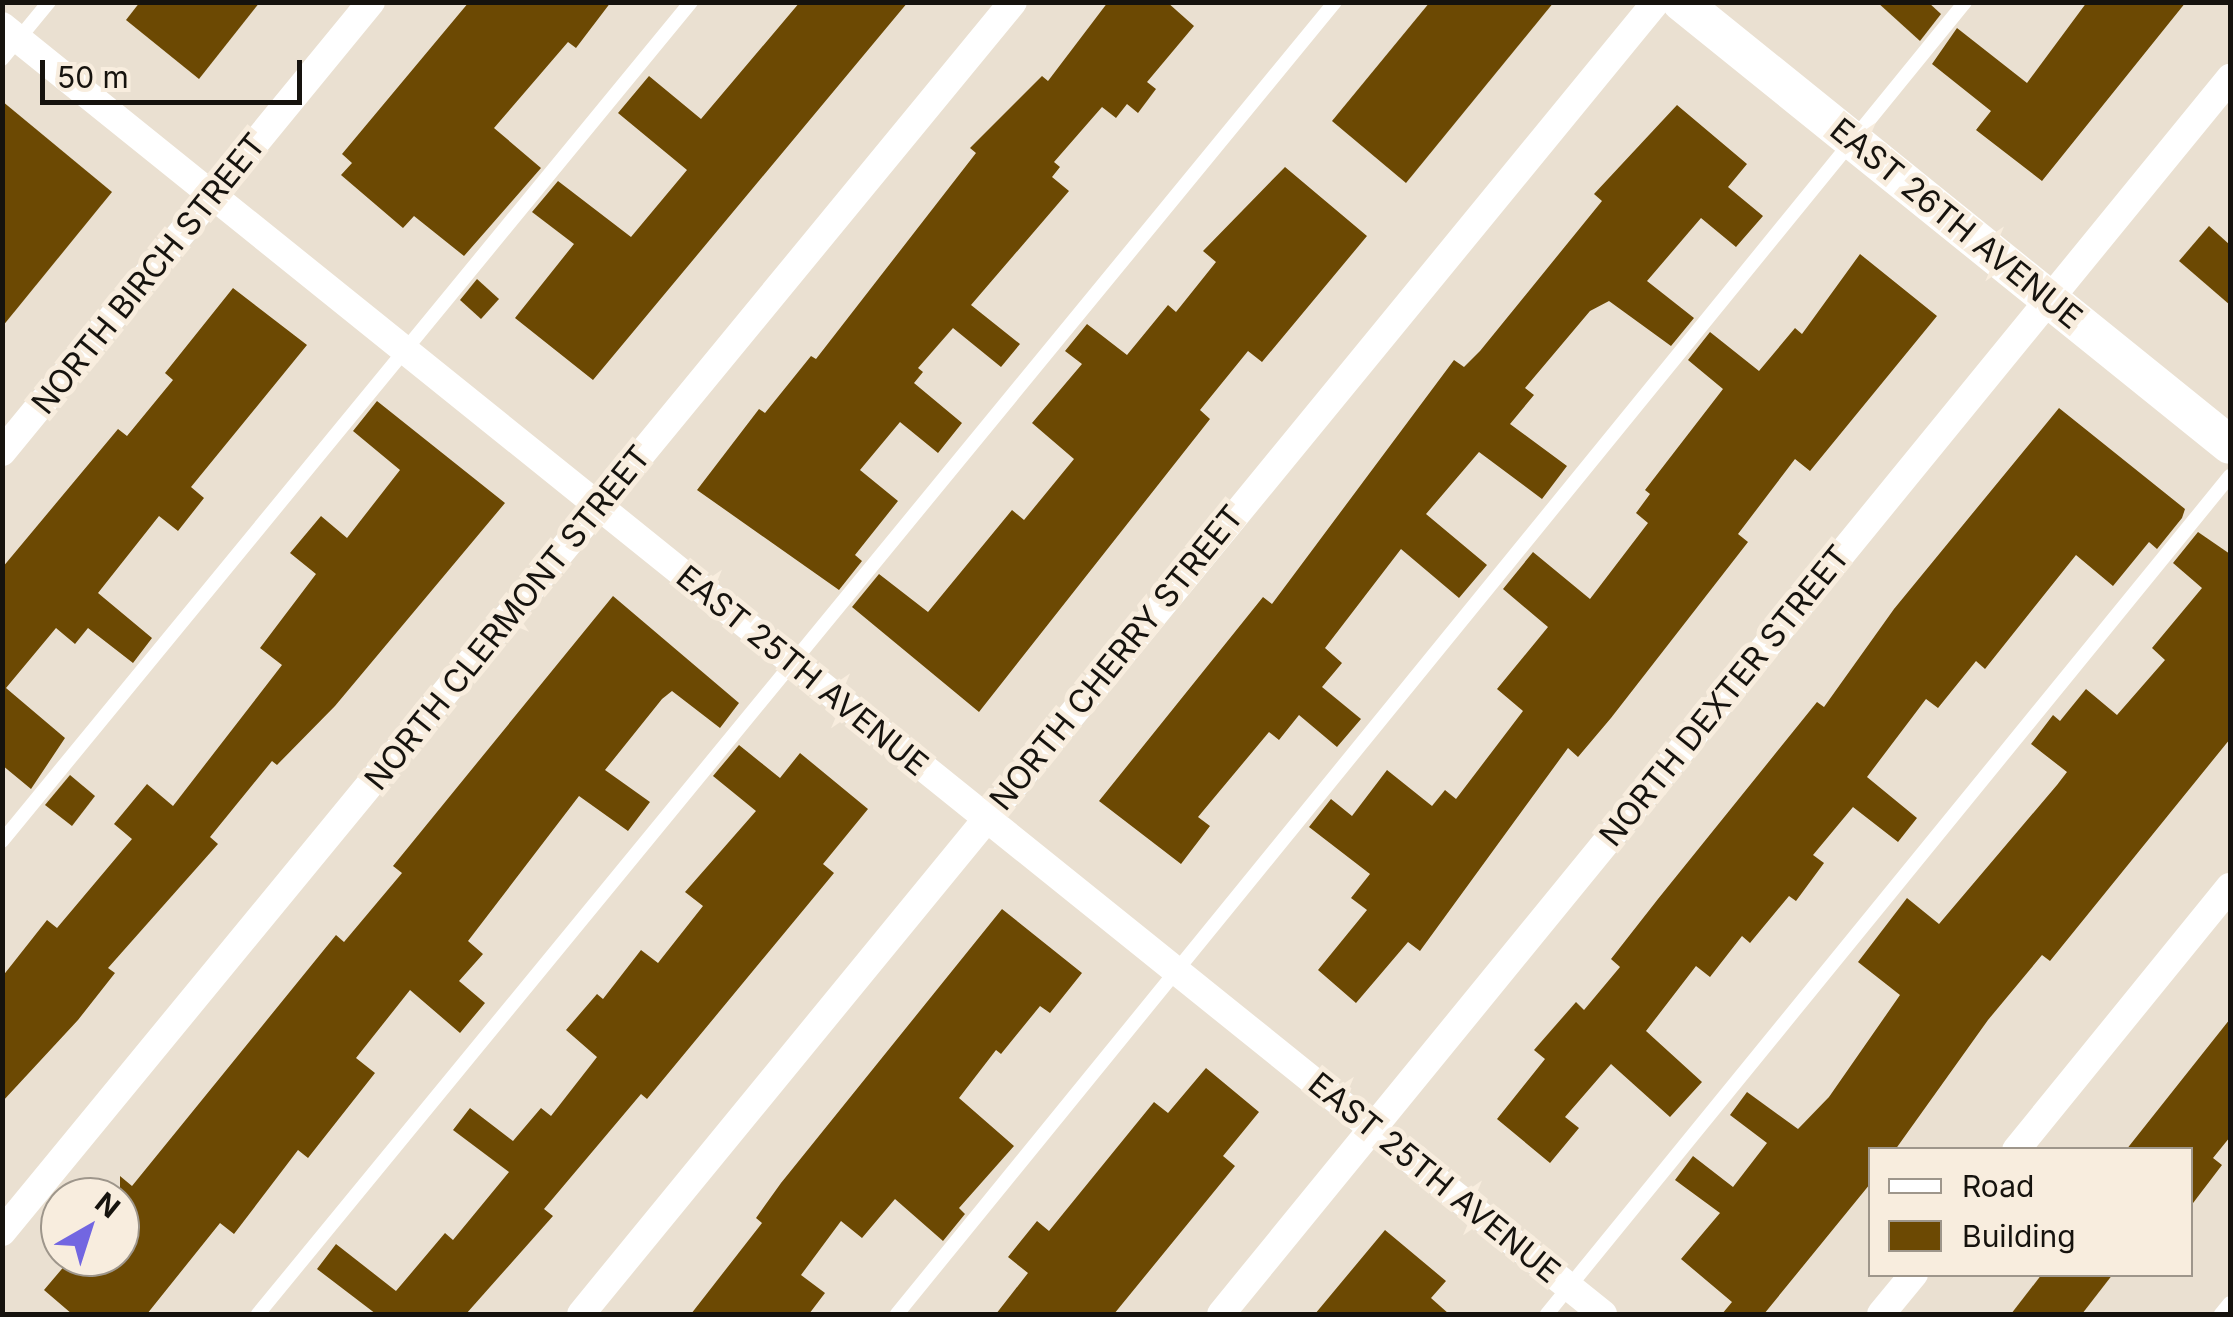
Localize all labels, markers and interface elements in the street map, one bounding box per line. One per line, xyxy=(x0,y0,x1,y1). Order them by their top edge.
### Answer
scale bar xyxy=(45,40,308,102)
text: 50 m xyxy=(57,59,129,95)
street label: EAST 26TH AVENUE xyxy=(1822,111,2090,337)
street label: NORTH BIRCH STREET xyxy=(24,126,274,422)
street label: NORTH CLERMONT STREET xyxy=(357,438,659,798)
street label: NORTH CHERRY STREET xyxy=(982,498,1252,818)
street label: NORTH DEXTER STREET xyxy=(1592,538,1858,854)
street label: EAST 25TH AVENUE xyxy=(669,558,935,784)
street label: EAST 25TH AVENUE xyxy=(1301,1065,1567,1291)
legend xyxy=(1868,1147,2193,1277)
text: Road xyxy=(1962,1168,2034,1204)
north arrow xyxy=(40,1177,140,1277)
text: N xyxy=(89,1185,127,1225)
text: Building xyxy=(1962,1218,2076,1254)

